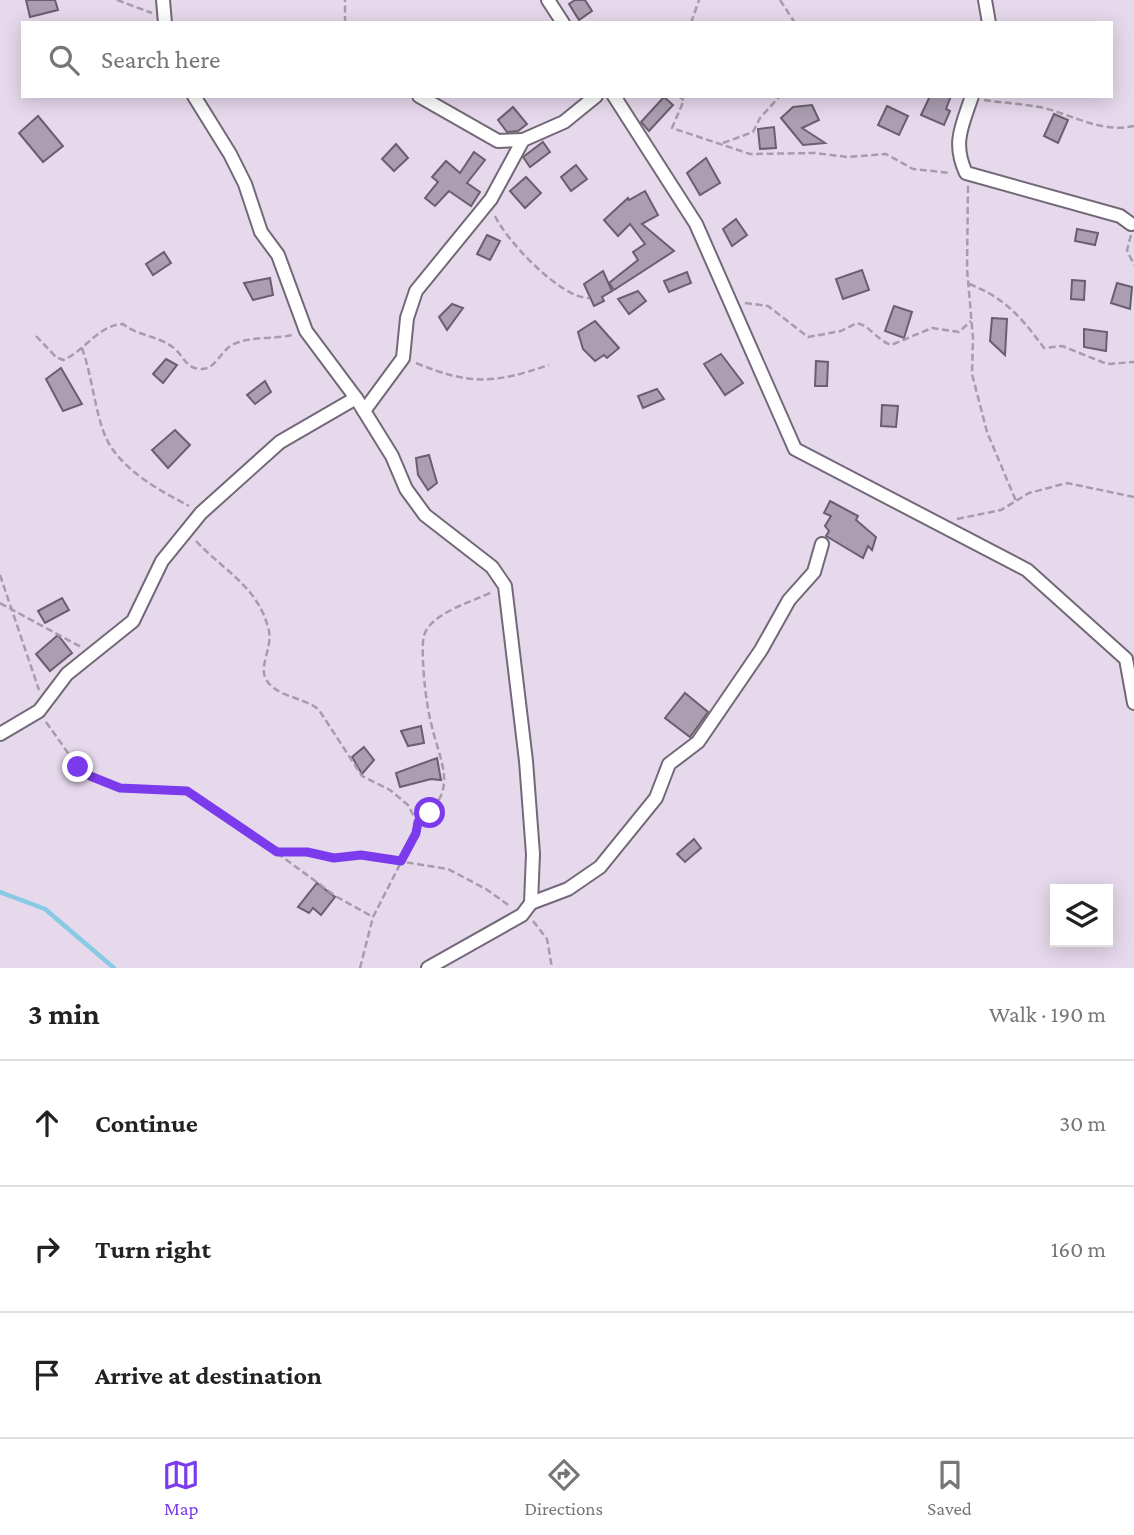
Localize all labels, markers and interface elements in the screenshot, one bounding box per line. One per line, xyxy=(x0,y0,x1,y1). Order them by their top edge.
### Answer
search box xyxy=(21,21,1113,98)
icon: search xyxy=(45,41,83,79)
text: Search here xyxy=(101,45,220,74)
route end xyxy=(62,751,93,782)
route start xyxy=(414,797,445,828)
map controls xyxy=(1050,884,1113,947)
button: layers xyxy=(1050,884,1113,947)
text: 3 min xyxy=(28,997,100,1030)
text: Walk · 190 m xyxy=(989,1001,1106,1027)
icon: ahead xyxy=(28,1104,66,1142)
text: Continue xyxy=(95,1109,198,1138)
text: 30 m xyxy=(1059,1110,1106,1136)
icon: right xyxy=(28,1230,66,1268)
text: Turn right xyxy=(95,1235,211,1264)
text: 160 m xyxy=(1051,1236,1106,1262)
icon: arrive xyxy=(28,1356,66,1394)
text: Arrive at destination xyxy=(95,1361,322,1390)
tab: Map xyxy=(162,1456,200,1519)
tab: Directions xyxy=(524,1456,603,1519)
tab: Saved xyxy=(927,1456,972,1519)

